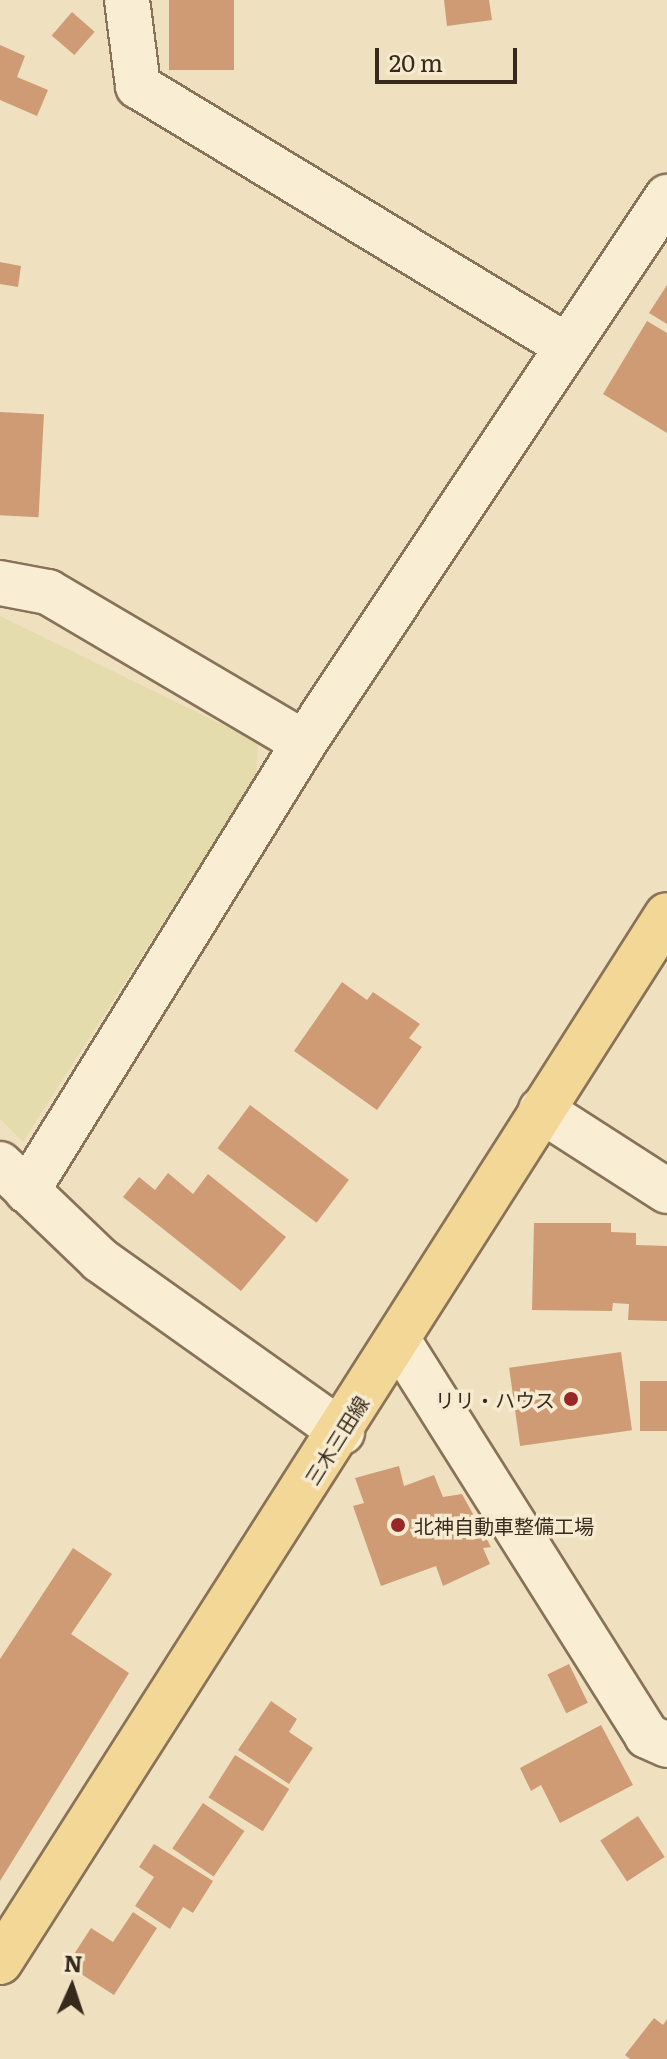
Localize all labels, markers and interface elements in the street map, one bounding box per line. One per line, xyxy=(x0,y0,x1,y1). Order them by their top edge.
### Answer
scale bar xyxy=(379,32,521,82)
text: 20 m xyxy=(389,44,443,79)
place label: リリ・ハウス xyxy=(435,1387,555,1411)
marker: リリ・ハウス xyxy=(562,1390,580,1408)
street label: 三木三田線 xyxy=(299,1391,373,1489)
place label: 北神自動車整備工場 xyxy=(414,1513,594,1537)
marker: 北神自動車整備工場 xyxy=(389,1516,407,1534)
text: N xyxy=(63,1946,83,1979)
north arrow xyxy=(32,1947,112,2027)

